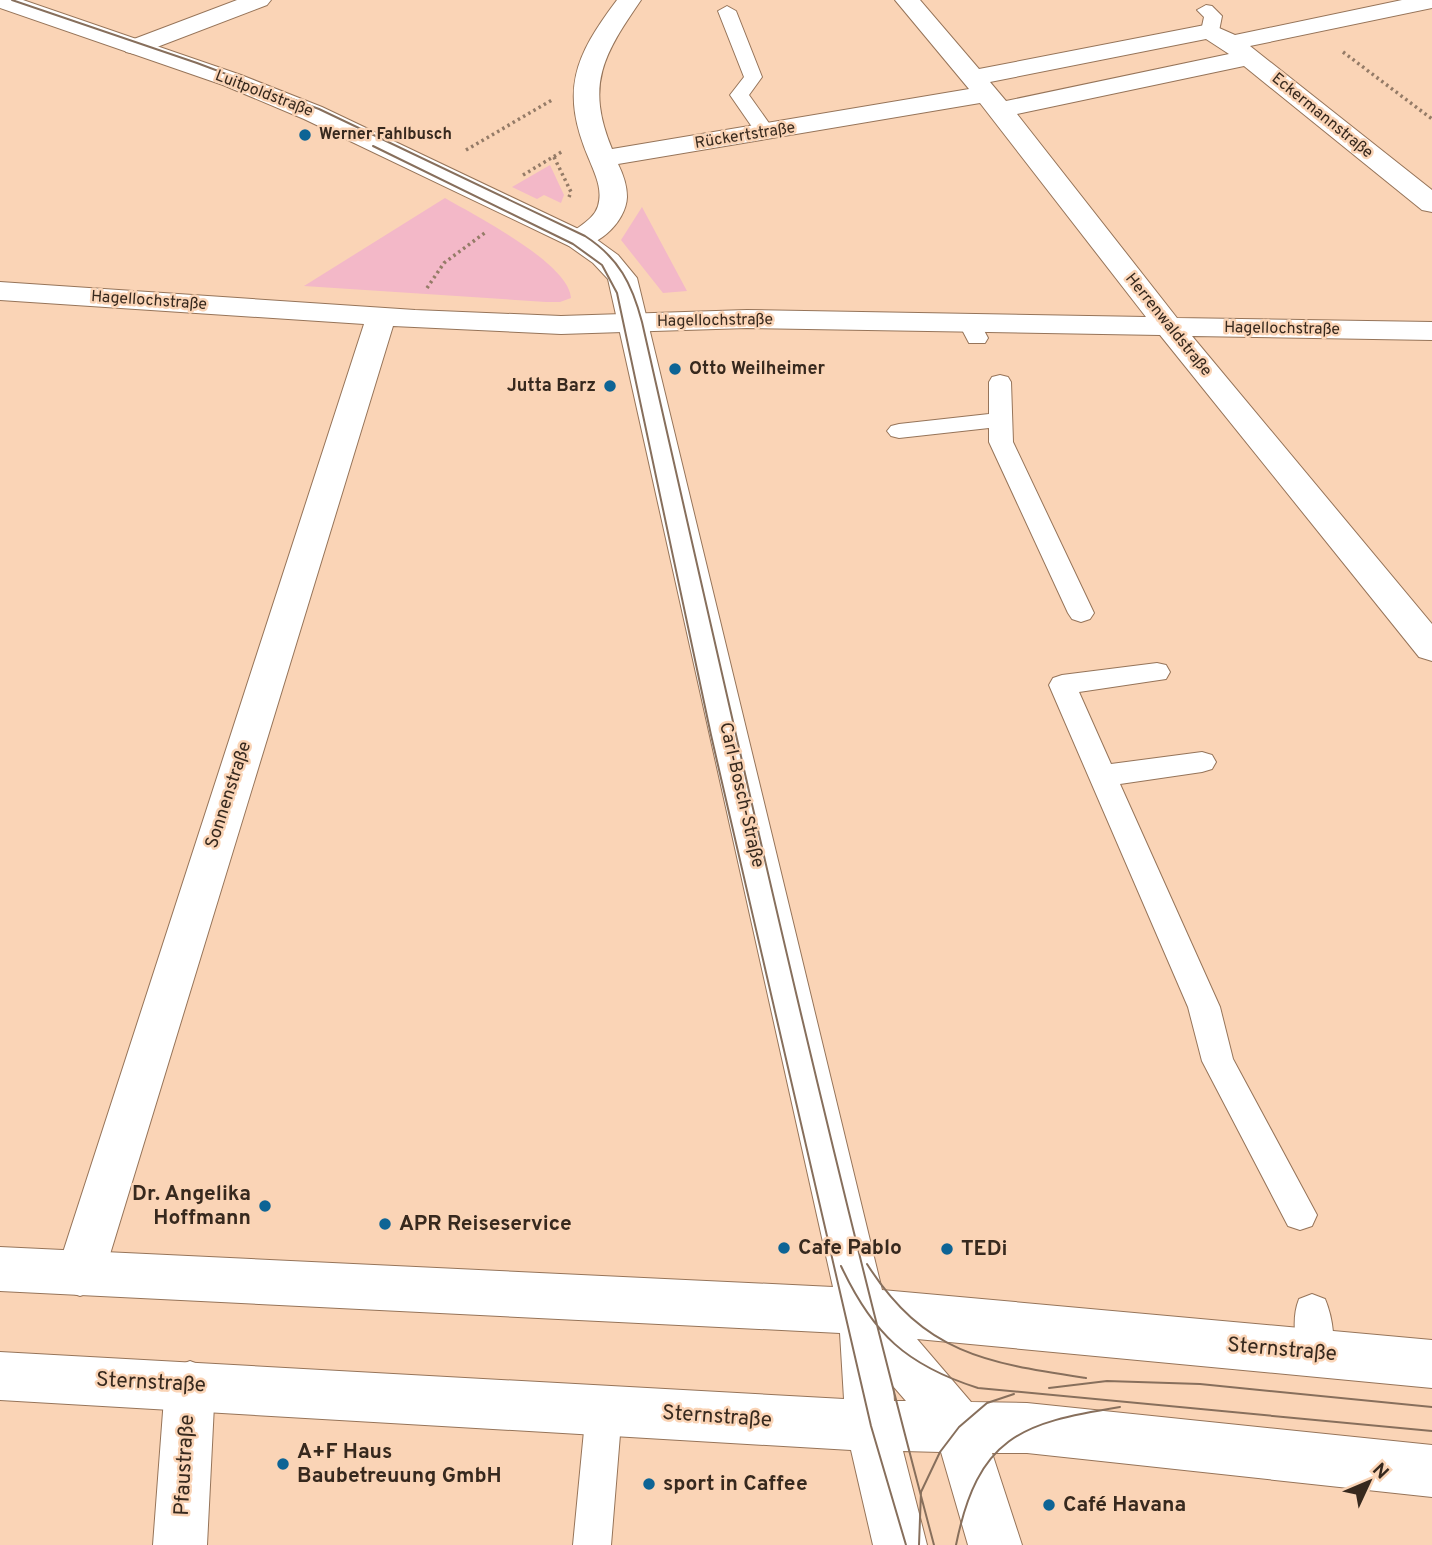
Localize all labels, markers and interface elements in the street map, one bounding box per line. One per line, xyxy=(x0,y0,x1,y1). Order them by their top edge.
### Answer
street label: Luitpoldstraße xyxy=(212,66,316,122)
street label: Eckermannstraße xyxy=(1267,69,1377,163)
street label: Rückertstraße xyxy=(693,118,797,154)
place label: Werner Fahlbusch xyxy=(319,125,452,145)
marker: Werner Fahlbusch xyxy=(297,127,313,143)
street label: Herrenwaldstraße xyxy=(1120,269,1216,381)
street label: Hagellochstraße xyxy=(90,287,208,315)
street label: Hagellochstraße xyxy=(657,310,773,332)
street label: Hagellochstraße xyxy=(1224,318,1340,340)
place label: Otto Weilheimer xyxy=(689,358,826,381)
marker: Otto Weilheimer xyxy=(667,361,683,377)
place label: Jutta Barz xyxy=(507,375,596,398)
marker: Jutta Barz xyxy=(602,378,618,394)
street label: Carl-Bosch-Straße xyxy=(713,720,769,870)
street label: Sonnenstraße xyxy=(201,739,257,851)
place label: Dr. Angelika Hoffmann xyxy=(132,1181,251,1232)
marker: Dr. Angelika Hoffmann xyxy=(257,1198,273,1214)
place label: APR Reiseservice xyxy=(399,1211,572,1238)
marker: APR Reiseservice xyxy=(377,1216,393,1232)
place label: Cafe Pablo xyxy=(798,1235,902,1262)
place label: TEDi xyxy=(961,1236,1007,1263)
marker: Cafe Pablo xyxy=(776,1240,792,1256)
marker: TEDi xyxy=(939,1241,955,1257)
street label: Sternstraße xyxy=(1226,1332,1338,1368)
street label: Sternstraße xyxy=(95,1367,207,1399)
street label: Sternstraße xyxy=(661,1400,773,1434)
street label: Pfaustraße xyxy=(169,1414,201,1516)
place label: A+F Haus Baubetreuung GmbH xyxy=(297,1439,502,1490)
north arrow xyxy=(1334,1447,1404,1517)
marker: A+F Haus Baubetreuung GmbH xyxy=(275,1456,291,1472)
text: N xyxy=(1366,1458,1393,1485)
place label: sport in Caffee xyxy=(663,1471,808,1498)
marker: sport in Caffee xyxy=(641,1476,657,1492)
place label: Café Havana xyxy=(1063,1492,1186,1519)
marker: Café Havana xyxy=(1041,1497,1057,1513)

